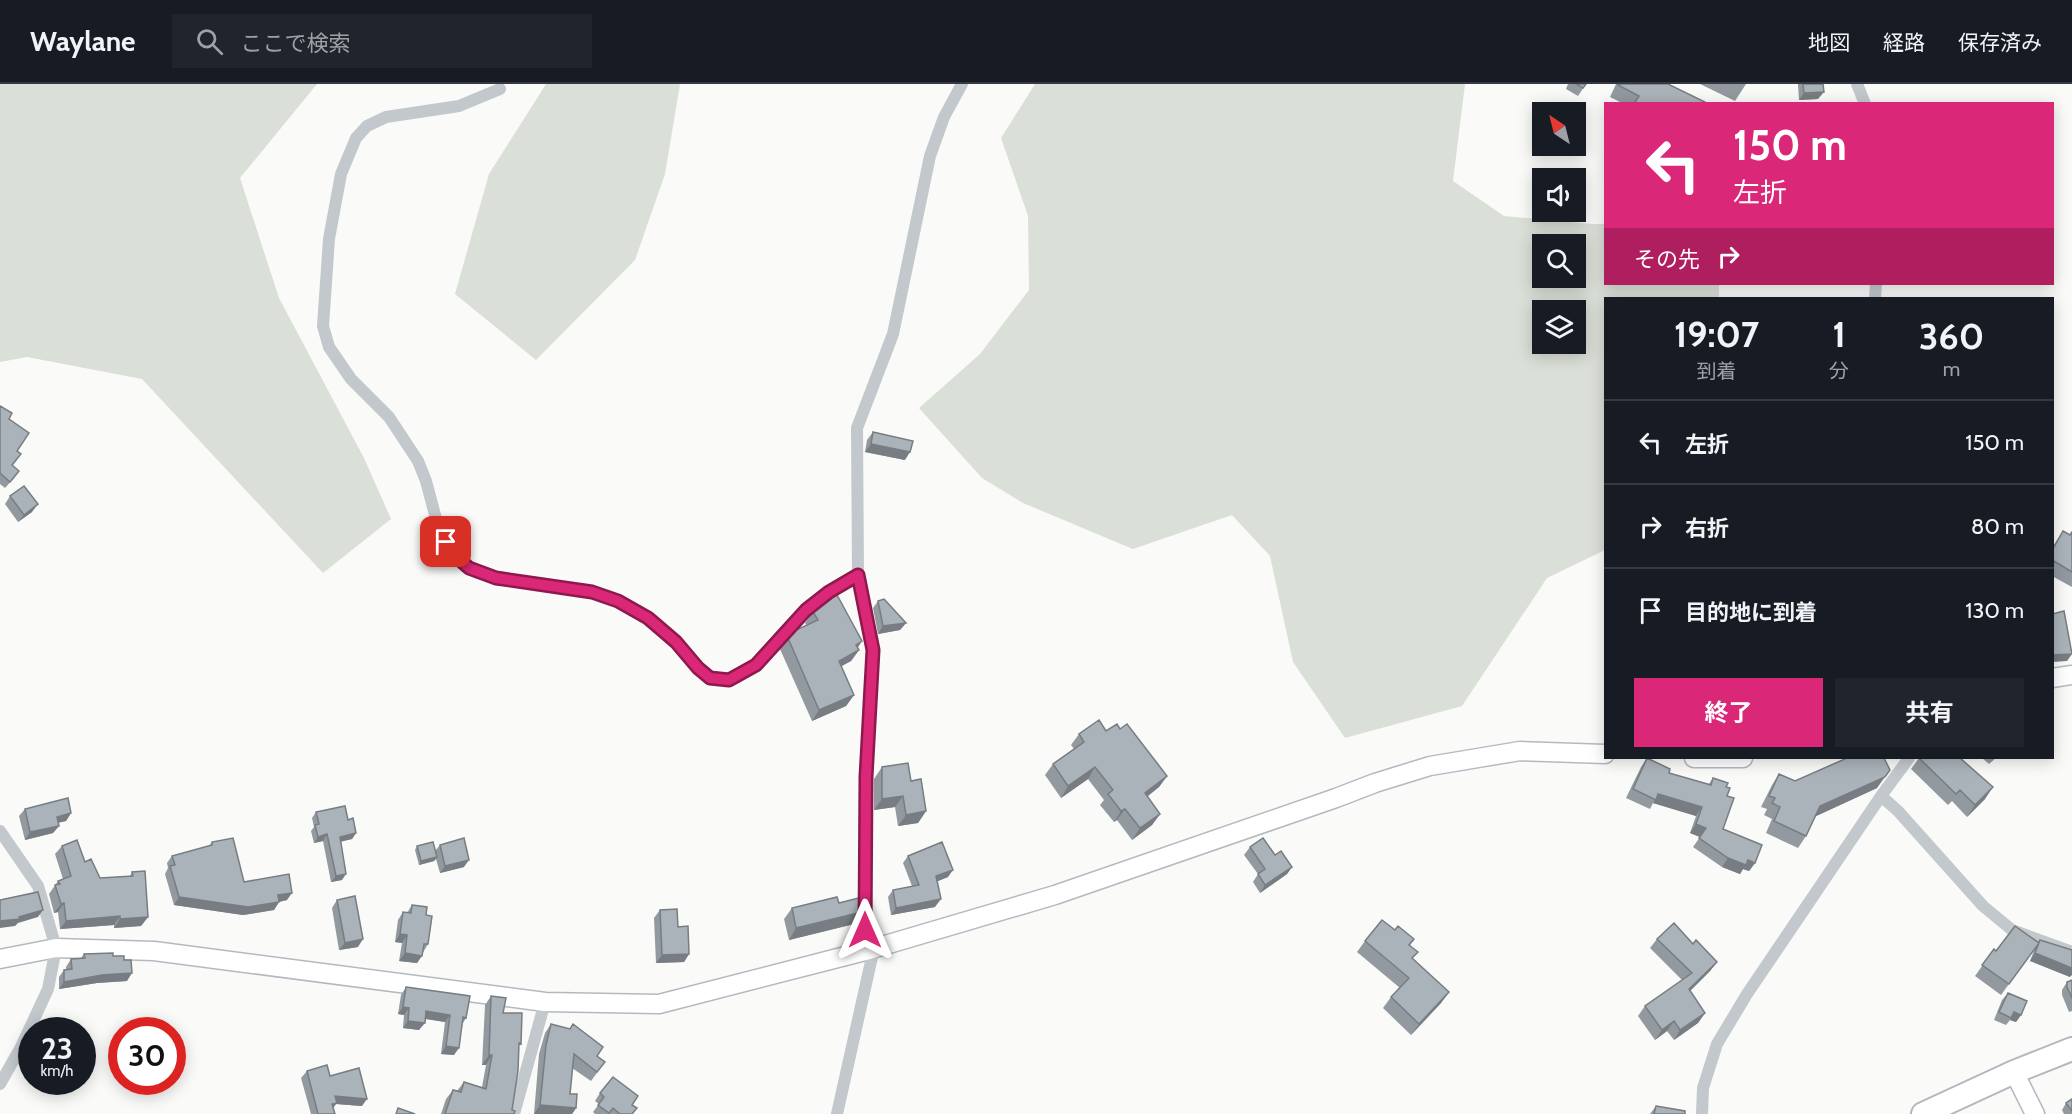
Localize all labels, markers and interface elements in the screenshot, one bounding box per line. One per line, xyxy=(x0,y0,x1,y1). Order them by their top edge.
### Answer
search box xyxy=(172,14,592,68)
text: Waylane xyxy=(30,24,136,58)
icon: search xyxy=(193,25,226,58)
text: ここで検索 xyxy=(241,30,351,57)
text: 地図 xyxy=(1808,30,1850,55)
text: 経路 xyxy=(1883,30,1925,55)
text: 保存済み xyxy=(1958,30,2042,55)
north arrow xyxy=(1532,102,1586,156)
map controls xyxy=(1532,102,1586,354)
text: 150 m xyxy=(1733,119,1847,171)
icon: left xyxy=(1634,126,1712,204)
button: sound xyxy=(1532,168,1586,222)
text: 左折 xyxy=(1733,176,1787,209)
button: search xyxy=(1532,234,1586,288)
icon: right xyxy=(1712,240,1745,273)
text: その先 xyxy=(1634,246,1700,273)
button: layers xyxy=(1532,300,1586,354)
text: 19:07 xyxy=(1674,312,1759,356)
text: 1 xyxy=(1832,312,1846,356)
text: 360 xyxy=(1919,314,1984,358)
text: m xyxy=(1943,357,1960,381)
text: 到着 xyxy=(1697,359,1737,383)
text: 分 xyxy=(1829,359,1849,383)
icon: left xyxy=(1634,426,1667,459)
text: 150 m xyxy=(1965,429,2024,456)
text: 左折 xyxy=(1685,431,1729,458)
icon: right xyxy=(1634,510,1667,543)
text: 80 m xyxy=(1971,513,2024,540)
text: 右折 xyxy=(1685,515,1729,542)
pin xyxy=(420,516,471,567)
icon: arrive xyxy=(429,525,462,558)
icon: arrive xyxy=(1634,594,1667,627)
text: 130 m xyxy=(1965,597,2024,624)
text: 目的地に到着 xyxy=(1685,599,1817,626)
button: 終了 xyxy=(1634,678,1823,747)
button: 共有 xyxy=(1835,678,2024,747)
position arrow xyxy=(833,898,897,962)
speed limit sign: 30 xyxy=(108,1017,186,1095)
text: 23 xyxy=(41,1030,73,1067)
text: km/h xyxy=(41,1062,73,1080)

